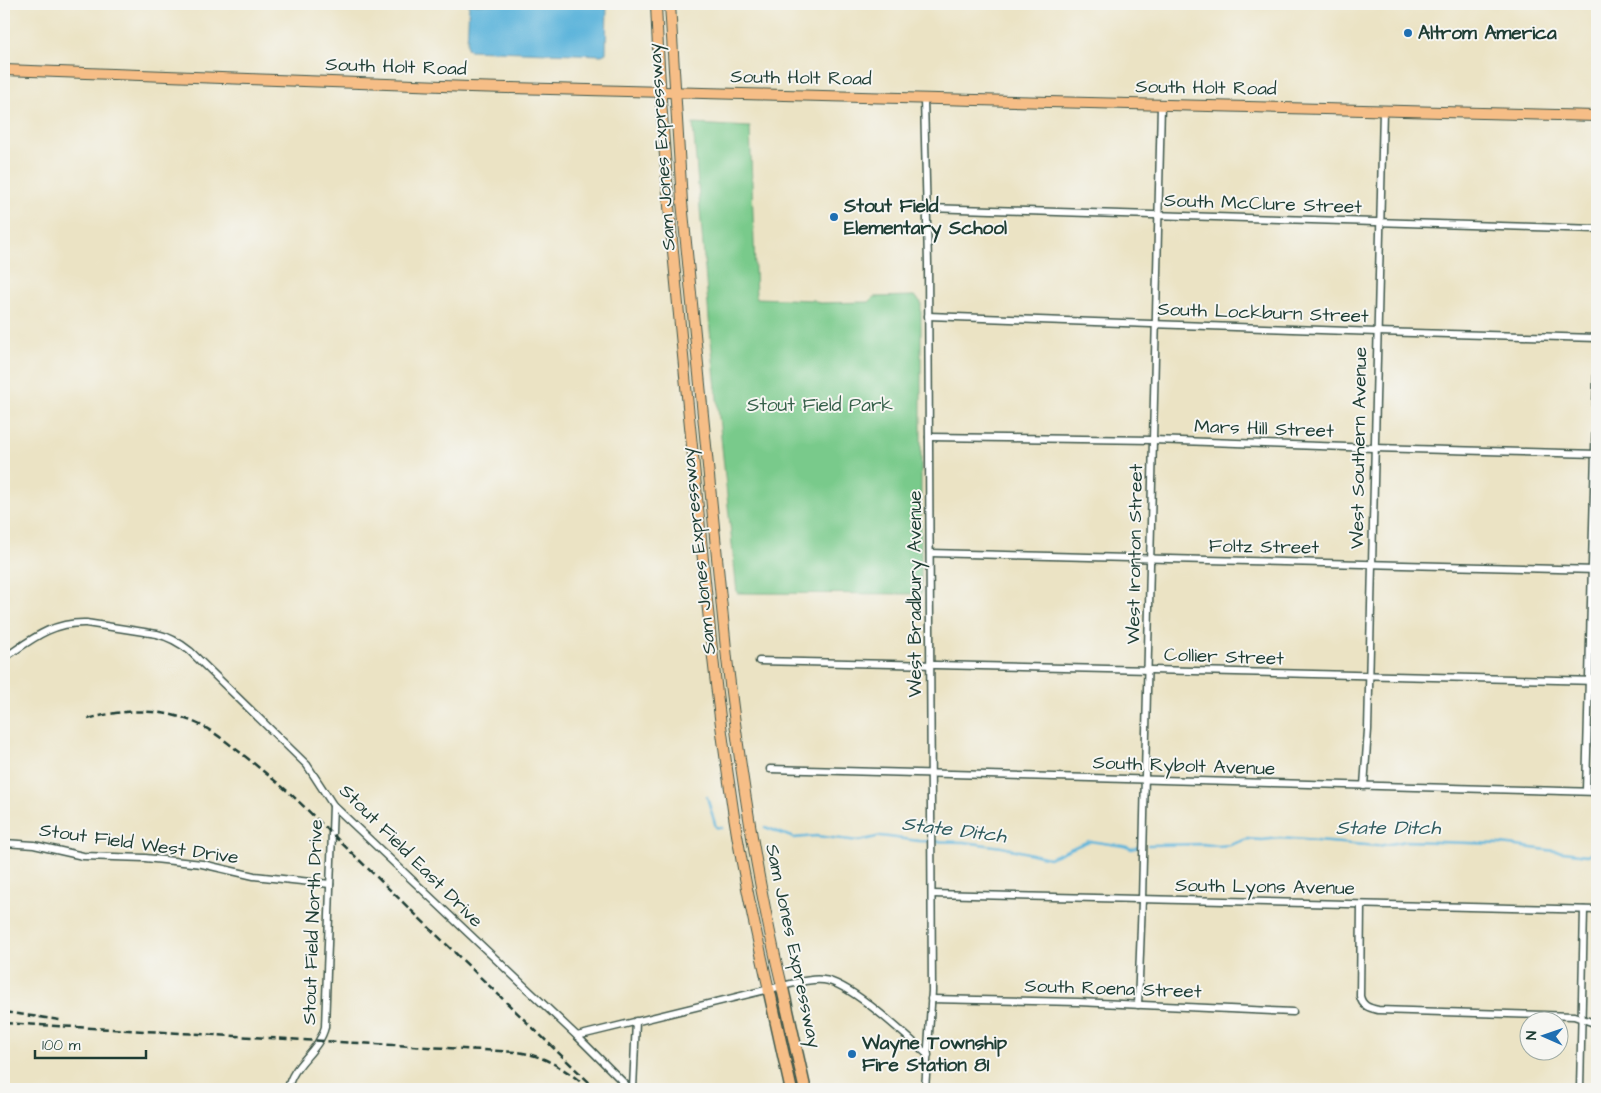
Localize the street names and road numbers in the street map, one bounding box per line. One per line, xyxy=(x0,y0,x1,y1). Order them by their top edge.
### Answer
street label: Sam Jones Expressway xyxy=(641,42,684,252)
street label: South Holt Road xyxy=(325,51,467,83)
street label: South Holt Road xyxy=(730,63,872,93)
street label: South Holt Road xyxy=(1135,73,1277,103)
street label: South McClure Street xyxy=(1164,187,1363,221)
street label: South Lockburn Street xyxy=(1157,296,1369,330)
street label: West Southern Avenue xyxy=(1344,347,1374,549)
street label: Mars Hill Street xyxy=(1194,413,1335,445)
street label: Sam Jones Expressway xyxy=(675,445,724,656)
street label: West Ironton Street xyxy=(1120,463,1150,645)
street label: West Bradbury Avenue xyxy=(902,491,930,697)
street label: Foltz Street xyxy=(1209,533,1320,561)
street label: Collier Street xyxy=(1164,641,1285,673)
street label: South Rybolt Avenue xyxy=(1092,749,1276,784)
street label: Stout Field East Drive xyxy=(333,778,489,934)
street label: Stout Field West Drive xyxy=(38,817,240,871)
street label: Stout Field North Drive xyxy=(296,819,330,1025)
street label: Sam Jones Expressway xyxy=(757,841,828,1051)
street label: South Lyons Avenue xyxy=(1175,872,1355,903)
street label: South Roena Street xyxy=(1024,972,1202,1006)

